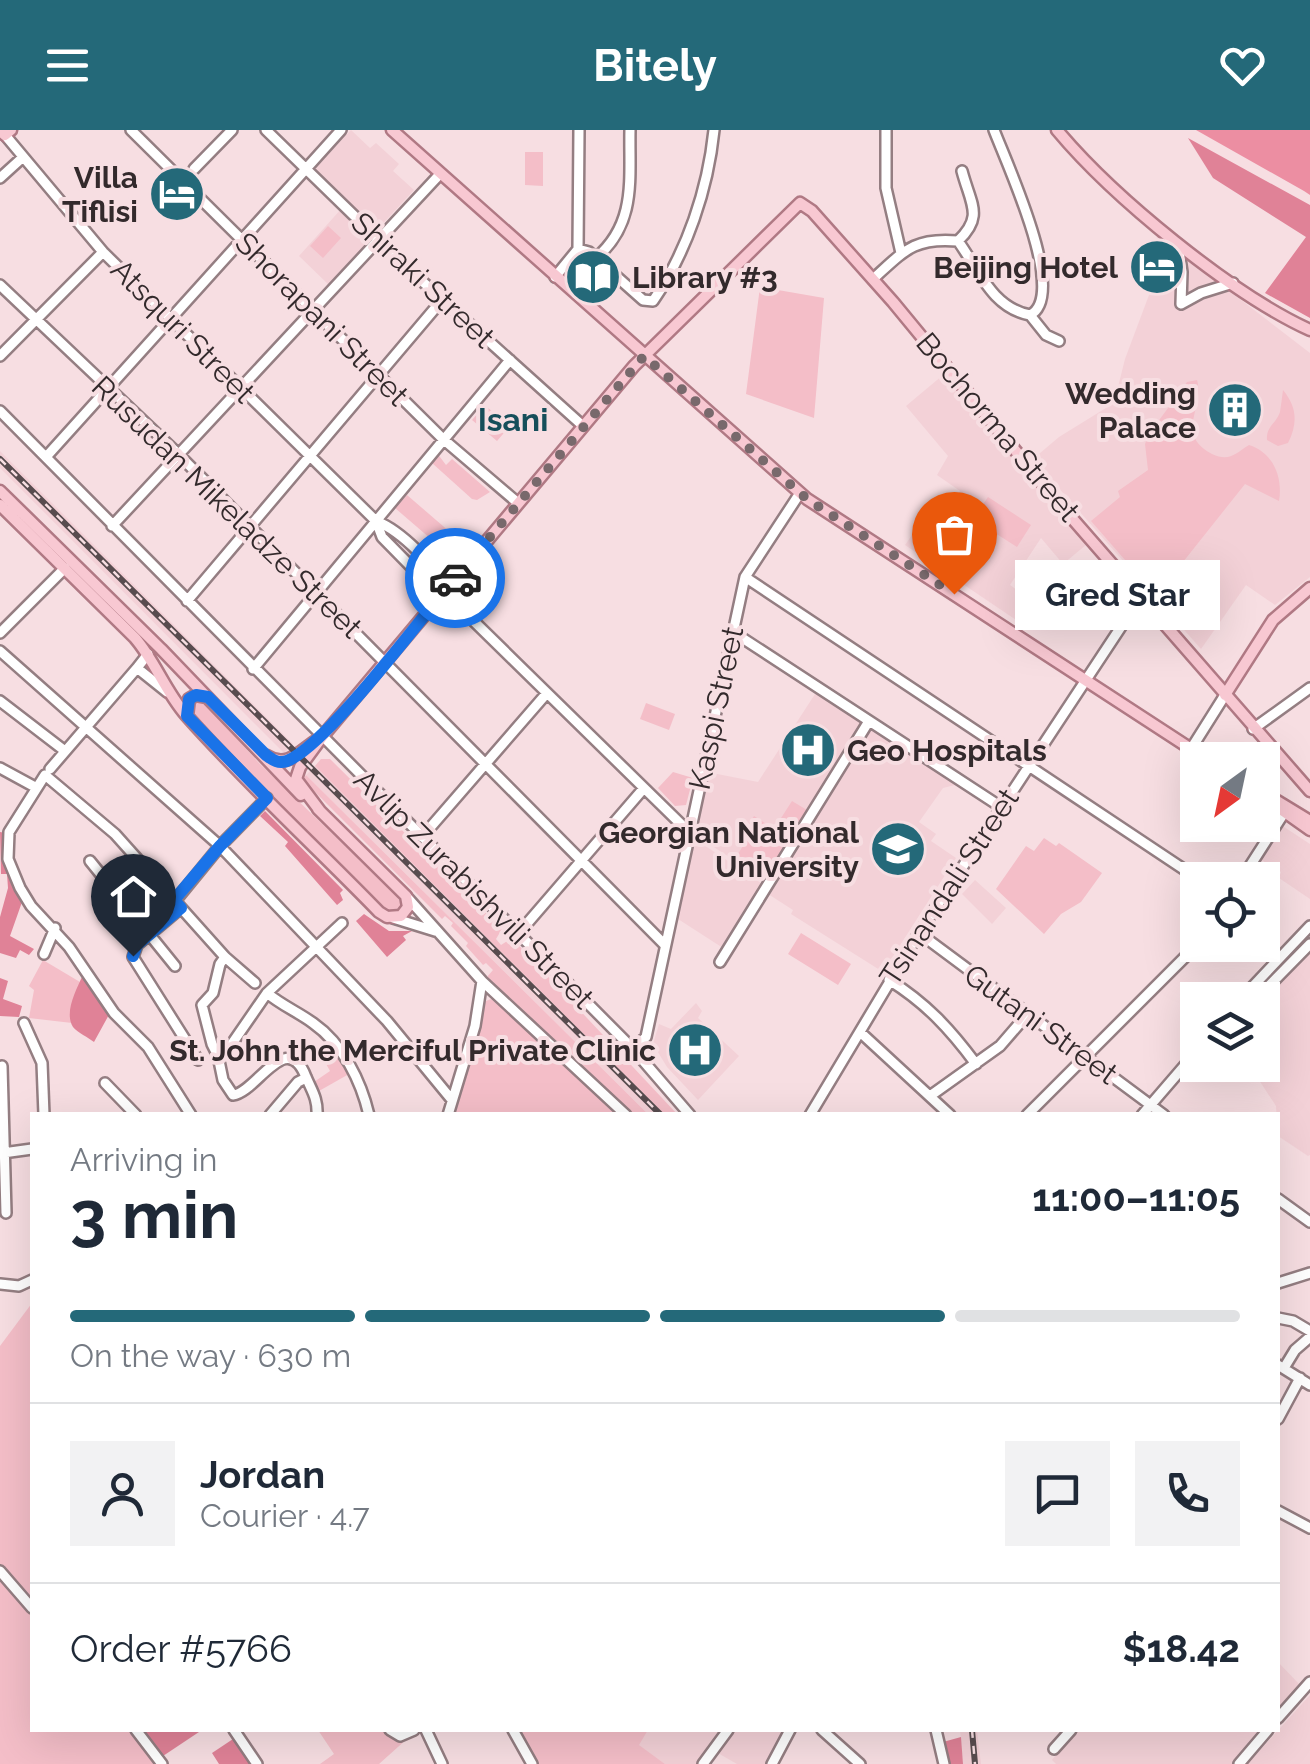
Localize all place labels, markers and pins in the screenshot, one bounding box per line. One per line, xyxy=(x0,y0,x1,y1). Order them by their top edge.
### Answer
place label: Villa Tiflisi xyxy=(62,160,138,229)
hotel icon: Villa Tiflisi xyxy=(147,164,207,224)
hotel icon: Beijing Hotel xyxy=(1127,237,1187,297)
library icon: Library #3 xyxy=(563,247,623,307)
place label: Beijing Hotel xyxy=(933,250,1118,285)
place label: Library #3 xyxy=(632,260,778,295)
place label: Wedding Palace xyxy=(1065,376,1196,445)
building icon: Wedding Palace xyxy=(1205,380,1265,440)
pin xyxy=(912,492,997,595)
callout: Gred Star xyxy=(1014,559,1219,629)
hospital icon: Geo Hospitals xyxy=(778,720,838,780)
place label: Geo Hospitals xyxy=(847,733,1047,768)
place label: Georgian National University xyxy=(598,815,859,884)
school or university icon: Georgian National University xyxy=(868,819,928,879)
pin xyxy=(91,854,176,957)
hospital icon: St. John the Merciful Private Clinic xyxy=(665,1020,725,1080)
place label: St. John the Merciful Private Clinic xyxy=(169,1033,656,1068)

